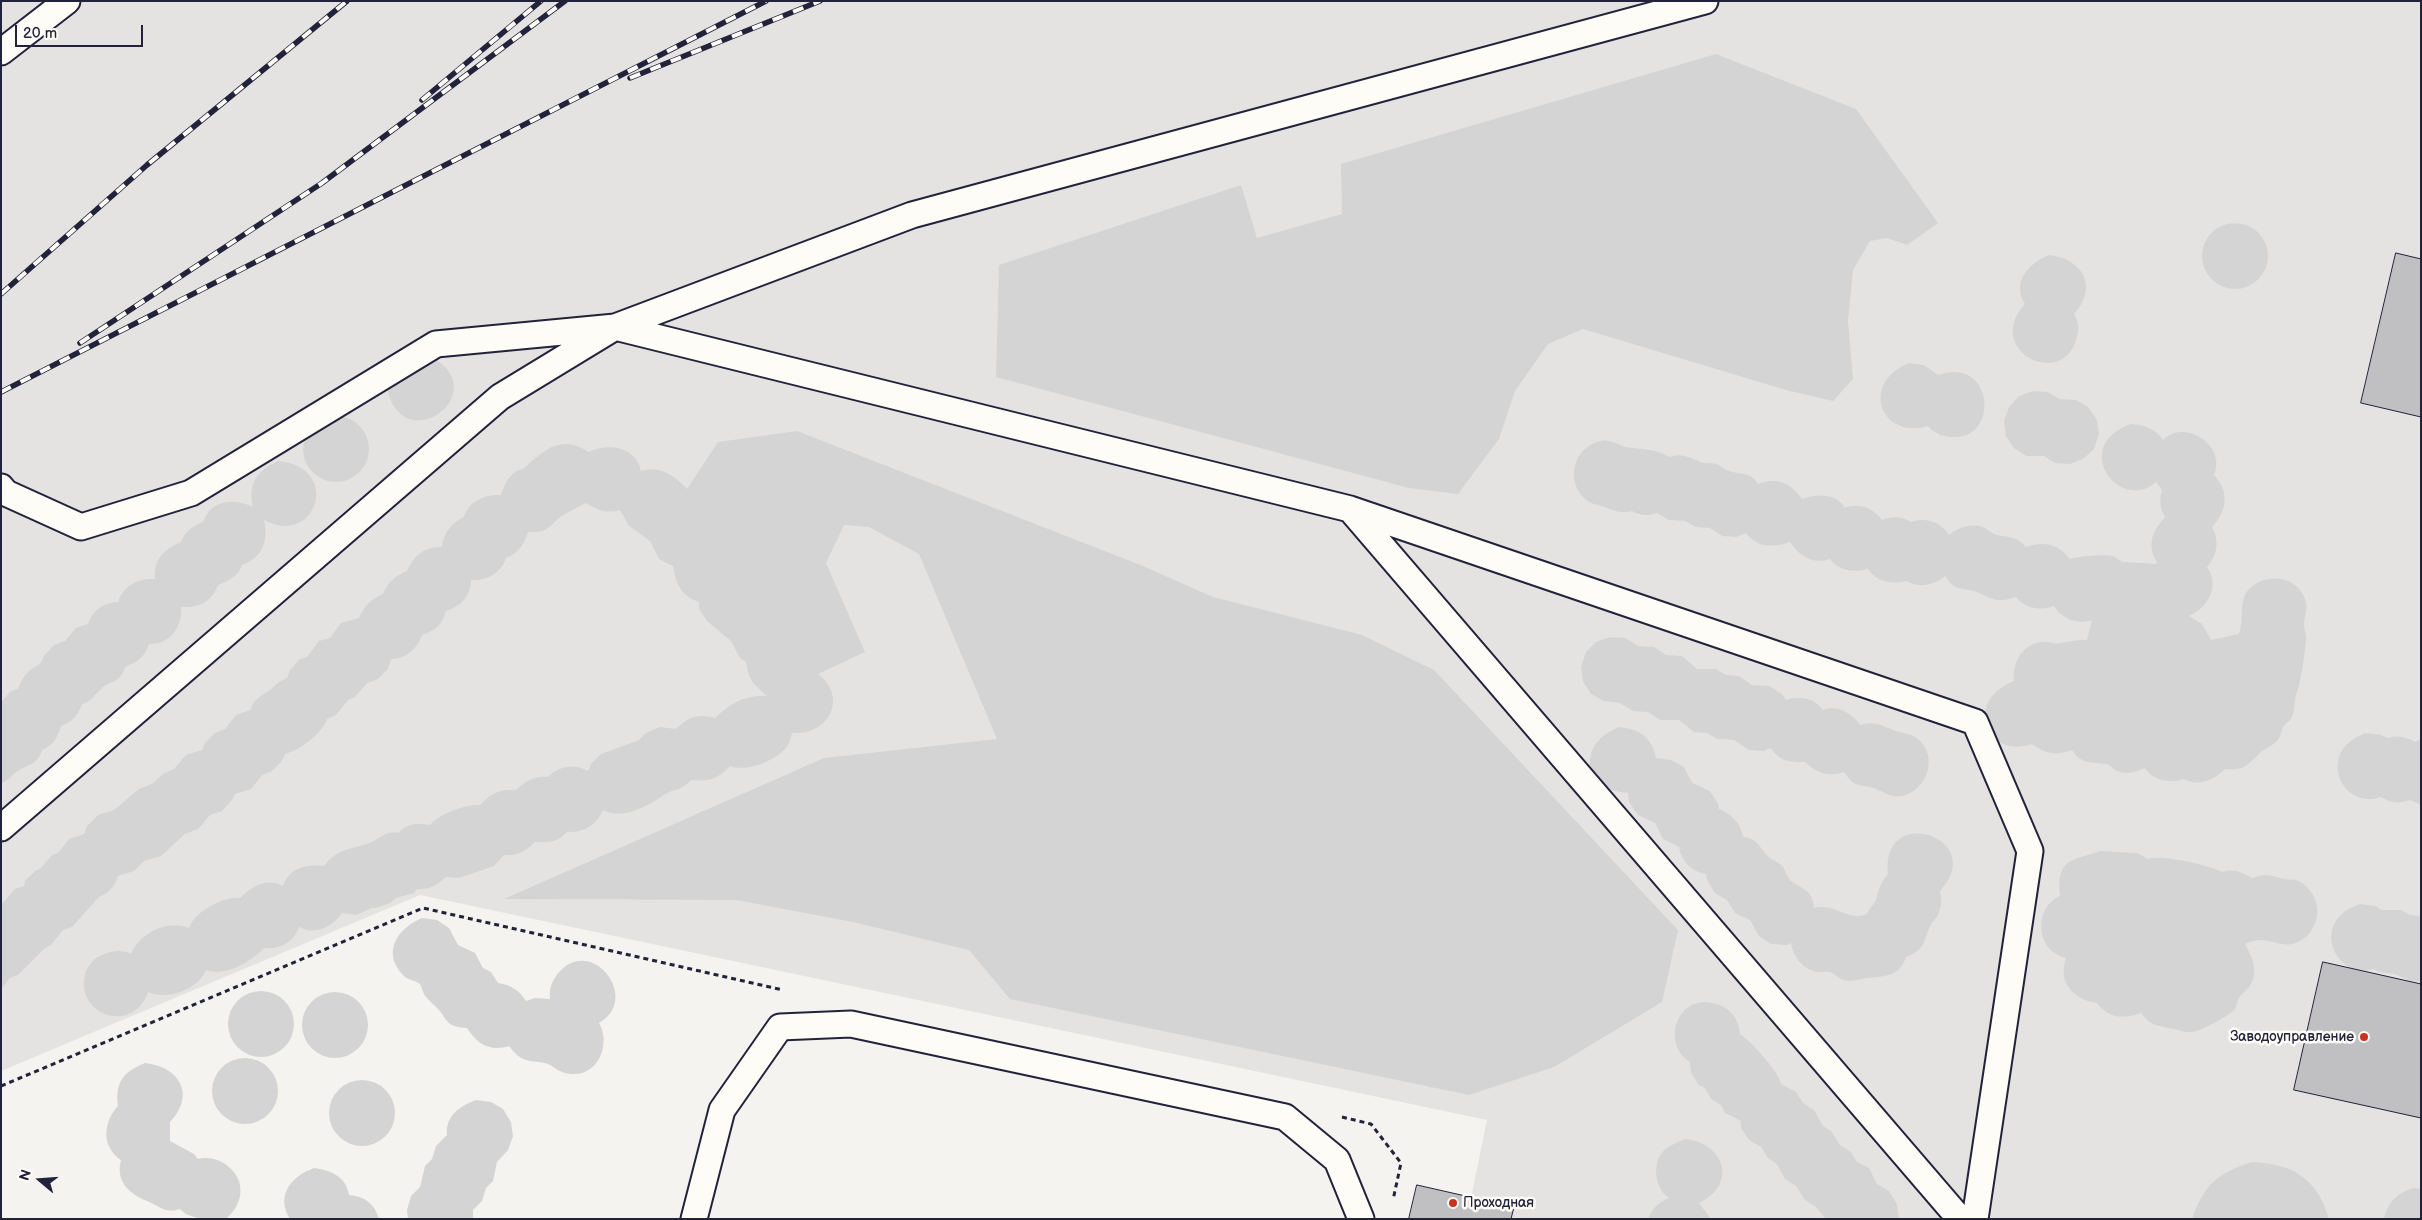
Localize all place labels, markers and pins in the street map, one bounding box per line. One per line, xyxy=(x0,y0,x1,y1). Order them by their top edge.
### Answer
place label: Заводоуправление xyxy=(2230,1029,2354,1045)
marker: Заводоуправление xyxy=(2358,1031,2370,1043)
place label: Проходная xyxy=(1463,1195,1534,1211)
marker: Проходная xyxy=(1447,1197,1459,1209)

